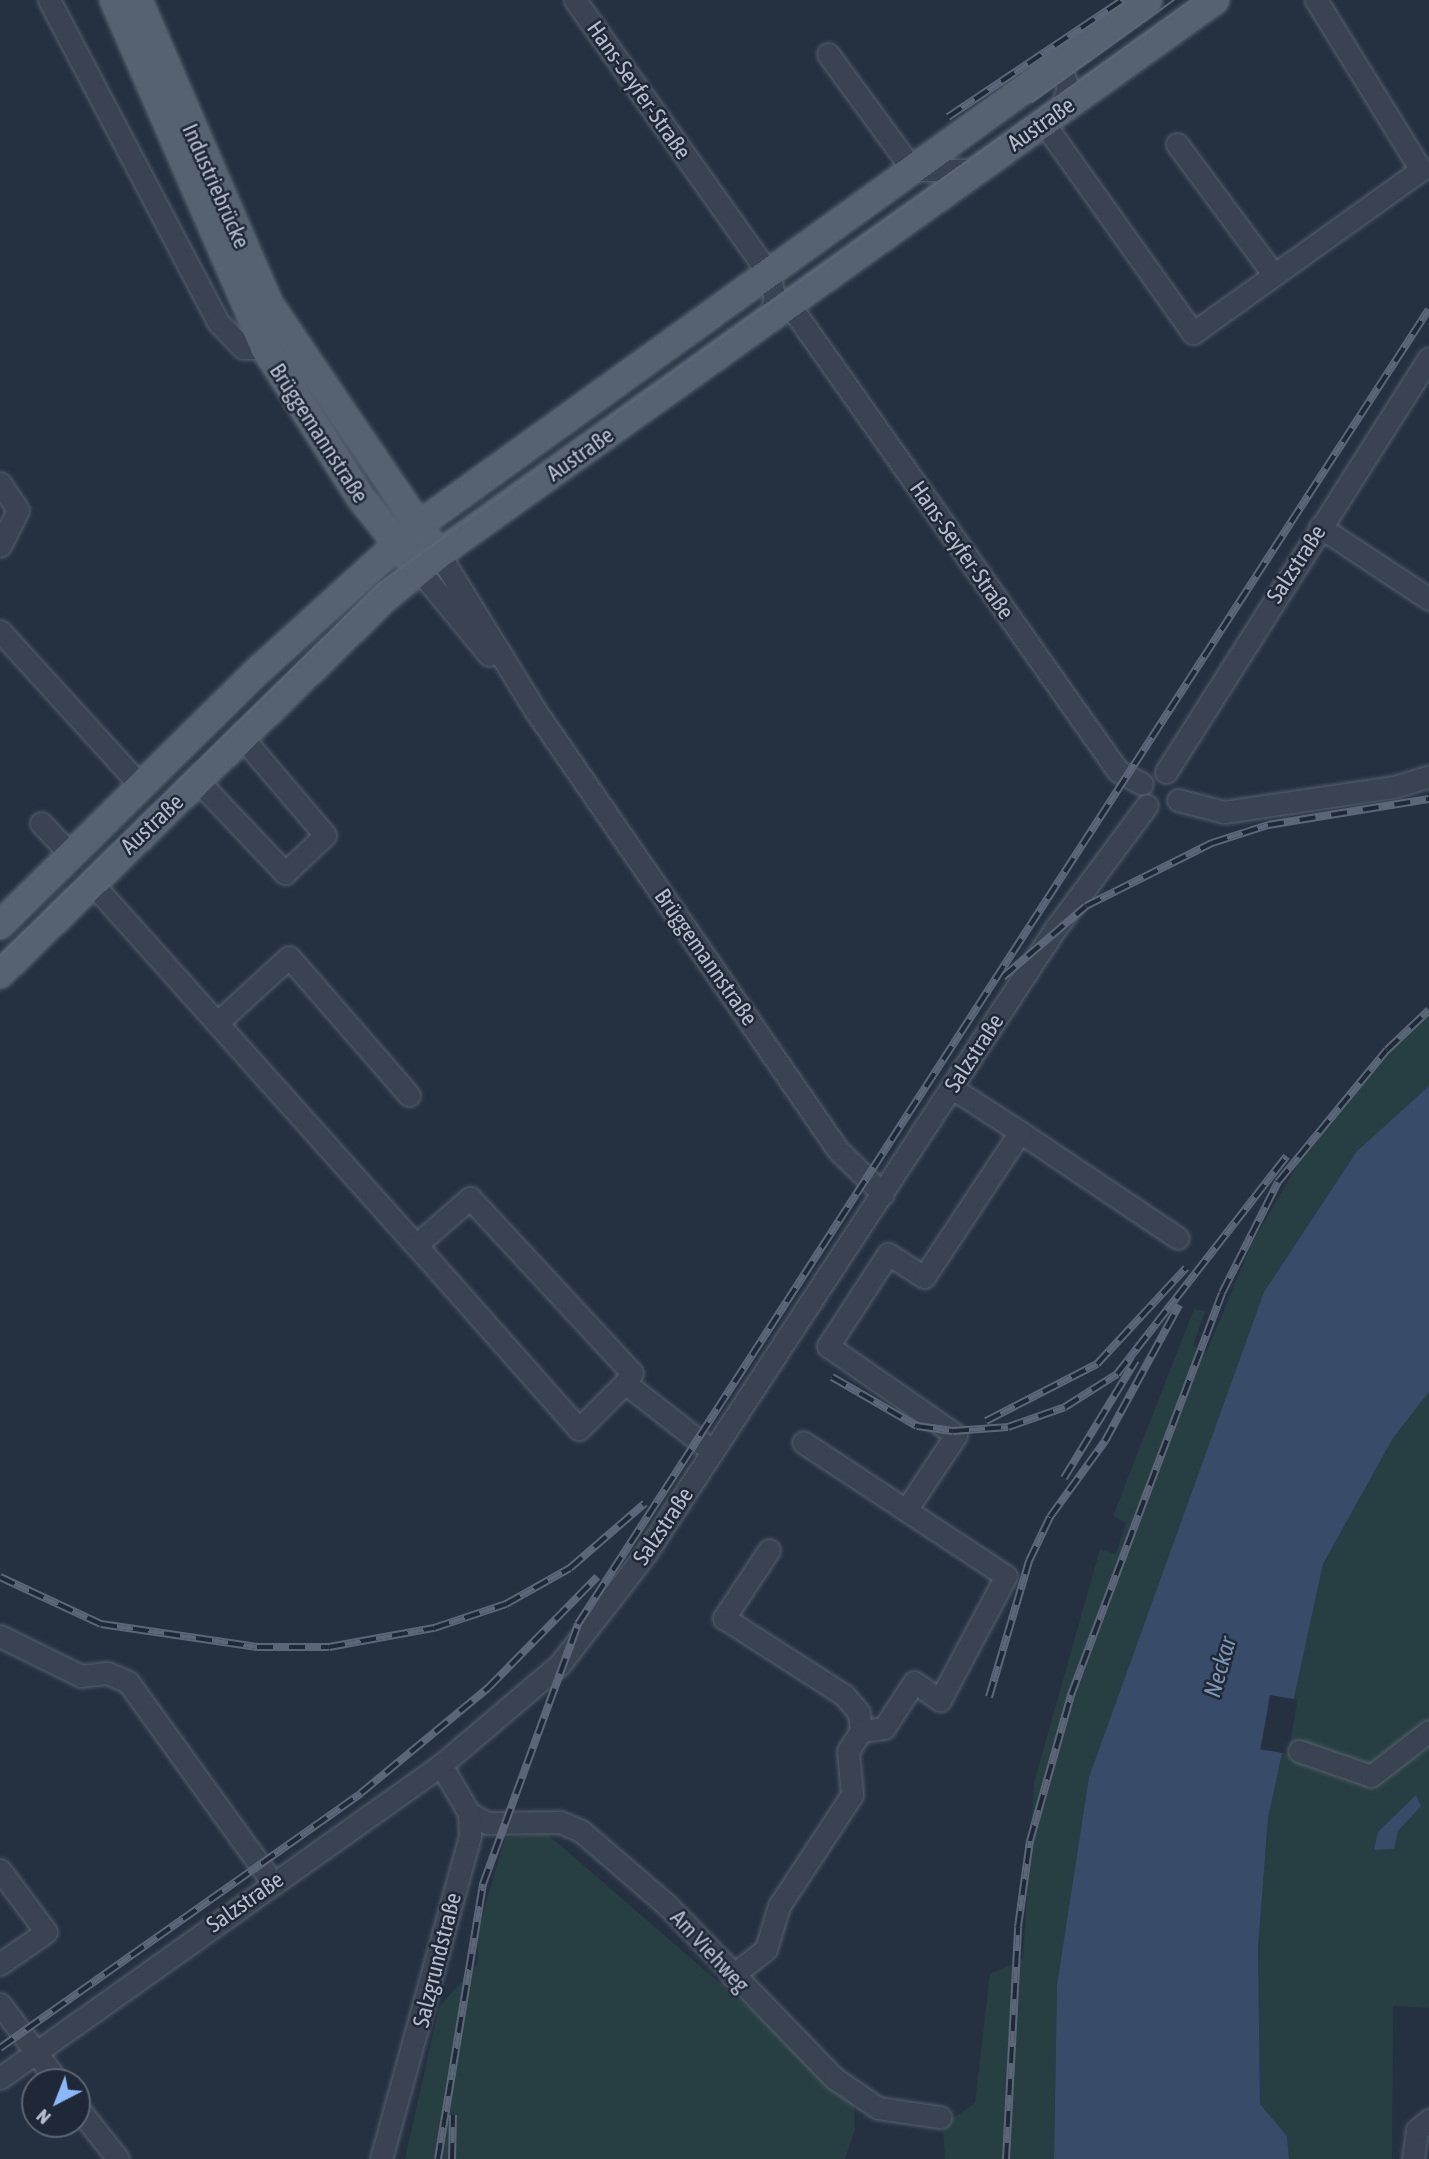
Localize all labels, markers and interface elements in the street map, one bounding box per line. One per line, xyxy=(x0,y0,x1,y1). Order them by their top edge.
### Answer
street label: Hans-Seyfer-Straße xyxy=(581,16,697,164)
street label: Austraße xyxy=(1002,91,1080,157)
street label: Industriebrücke xyxy=(176,119,256,253)
street label: Brüggemannstraße xyxy=(264,358,374,508)
street label: Austraße xyxy=(541,421,619,487)
street label: Hans-Seyfer-Straße xyxy=(904,476,1020,624)
street label: Salzstraße xyxy=(1261,520,1331,608)
street label: Austraße xyxy=(115,788,189,860)
street label: Brüggemannstraße xyxy=(649,883,763,1031)
street label: Salzstraße xyxy=(939,1009,1009,1097)
street label: Salzstraße xyxy=(627,1482,699,1570)
water label: Neckar xyxy=(1198,1633,1242,1701)
street label: Salzstraße xyxy=(201,1866,289,1938)
street label: Salzgrundstraße xyxy=(407,1890,467,2030)
street label: Am Viehweg xyxy=(665,1904,755,1998)
north arrow xyxy=(21,2068,91,2138)
text: N xyxy=(32,2105,55,2129)

